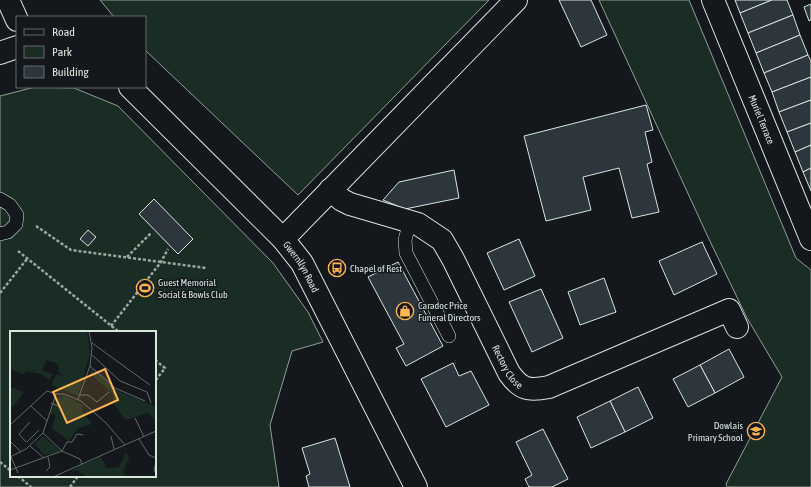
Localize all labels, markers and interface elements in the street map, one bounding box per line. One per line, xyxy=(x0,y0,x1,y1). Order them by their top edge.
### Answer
legend xyxy=(16,16,146,88)
text: Road xyxy=(52,25,75,39)
text: Park xyxy=(52,45,73,59)
text: Building xyxy=(52,65,90,79)
street label: Muriel Terrace xyxy=(747,93,777,146)
street label: Gwernllyn Road xyxy=(281,239,321,294)
bus stop icon: Chapel of Rest xyxy=(327,258,347,278)
place label: Chapel of Rest xyxy=(350,263,402,274)
place label: Guest Memorial Social & Bowls Club xyxy=(158,277,228,300)
sports icon: Guest Memorial Social & Bowls Club xyxy=(135,278,155,298)
place label: Caradoc Price Funeral Directors xyxy=(418,300,481,323)
shop icon: Caradoc Price Funeral Directors xyxy=(395,301,415,321)
inset map xyxy=(10,331,156,477)
street label: Rectory Close xyxy=(491,343,525,391)
place label: Dowlais Primary School xyxy=(688,420,743,443)
school or university icon: Dowlais Primary School xyxy=(746,421,766,441)

